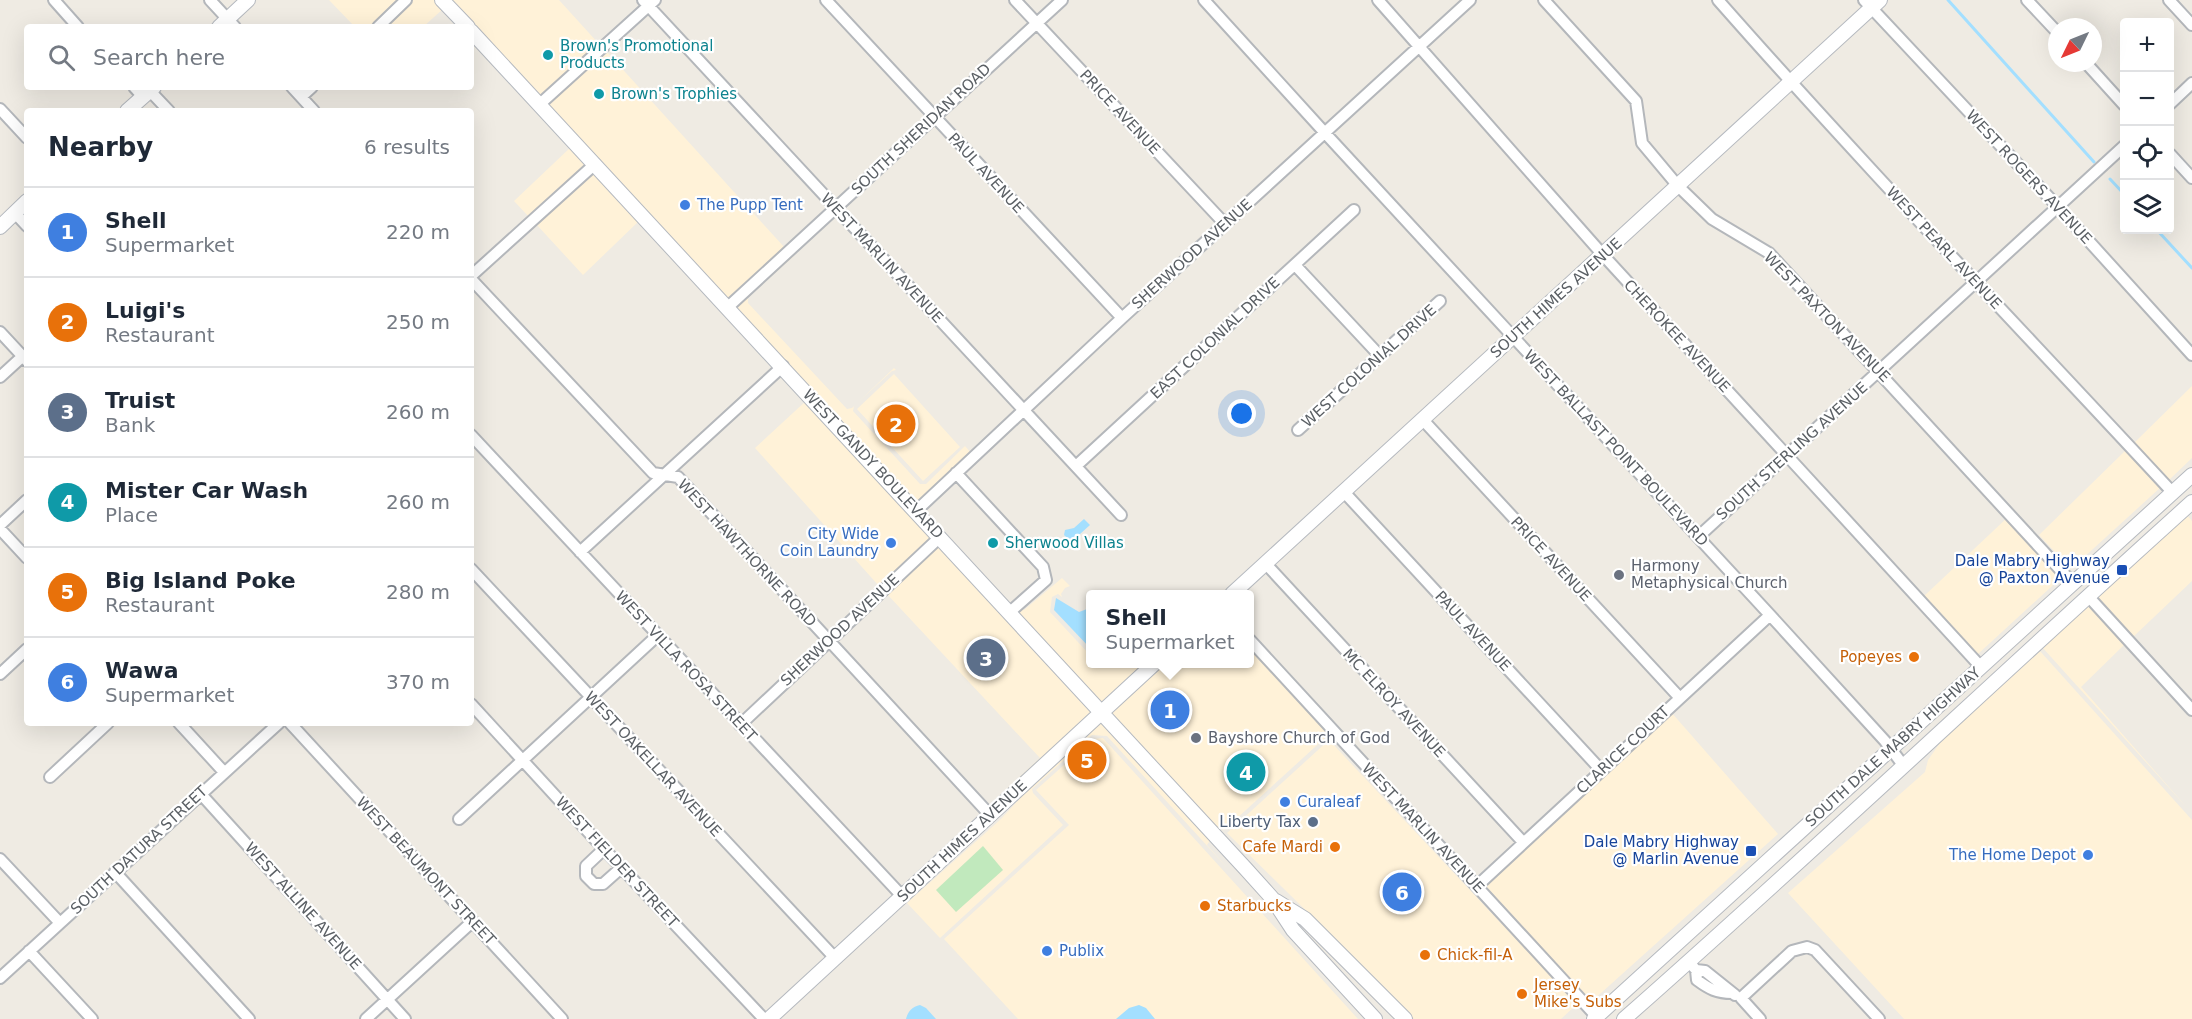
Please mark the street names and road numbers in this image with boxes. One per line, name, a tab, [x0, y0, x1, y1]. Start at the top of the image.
street label: SOUTH SHERIDAN ROAD	[848, 60, 994, 198]
street label: PRICE AVENUE	[1076, 66, 1164, 158]
street label: WEST ROGERS AVENUE	[1962, 106, 2096, 248]
street label: PAUL AVENUE	[944, 129, 1028, 217]
street label: WEST PEARL AVENUE	[1883, 183, 2005, 313]
street label: WEST MARLIN AVENUE	[817, 189, 947, 327]
street label: SHERWOOD AVENUE	[1128, 195, 1256, 313]
street label: SOUTH HIMES AVENUE	[1487, 234, 1625, 362]
street label: WEST PAXTON AVENUE	[1760, 248, 1894, 386]
street label: EAST COLONIAL DRIVE	[1147, 273, 1283, 403]
street label: CHEROKEE AVENUE	[1620, 276, 1734, 396]
street label: WEST COLONIAL DRIVE	[1298, 301, 1440, 431]
street label: WEST BALLAST POINT BOULEVARD	[1520, 346, 1712, 550]
street label: SOUTH STERLING AVENUE	[1713, 378, 1871, 524]
street label: WEST GANDY BOULEVARD	[799, 386, 947, 542]
street label: WEST HAWTHORNE ROAD	[674, 475, 820, 631]
street label: PRICE AVENUE	[1507, 513, 1595, 605]
street label: SHERWOOD AVENUE	[777, 570, 903, 690]
street label: WEST VILLA ROSA STREET	[612, 587, 761, 745]
street label: PAUL AVENUE	[1431, 587, 1515, 675]
street label: MC ELROY AVENUE	[1339, 645, 1449, 761]
street label: SOUTH DALE MABRY HIGHWAY	[1802, 663, 1985, 830]
street label: WEST OAKELLAR AVENUE	[581, 688, 725, 840]
street label: CLARICE COURT	[1573, 702, 1674, 798]
street label: WEST MARLIN AVENUE	[1358, 759, 1488, 897]
street label: SOUTH HIMES AVENUE	[893, 776, 1031, 906]
street label: SOUTH DATURA STREET	[67, 781, 212, 918]
street label: WEST BEAUMONT STREET	[353, 793, 500, 949]
street label: WEST FIELDER STREET	[552, 793, 683, 932]
street label: WEST ALLINE AVENUE	[241, 839, 365, 973]

